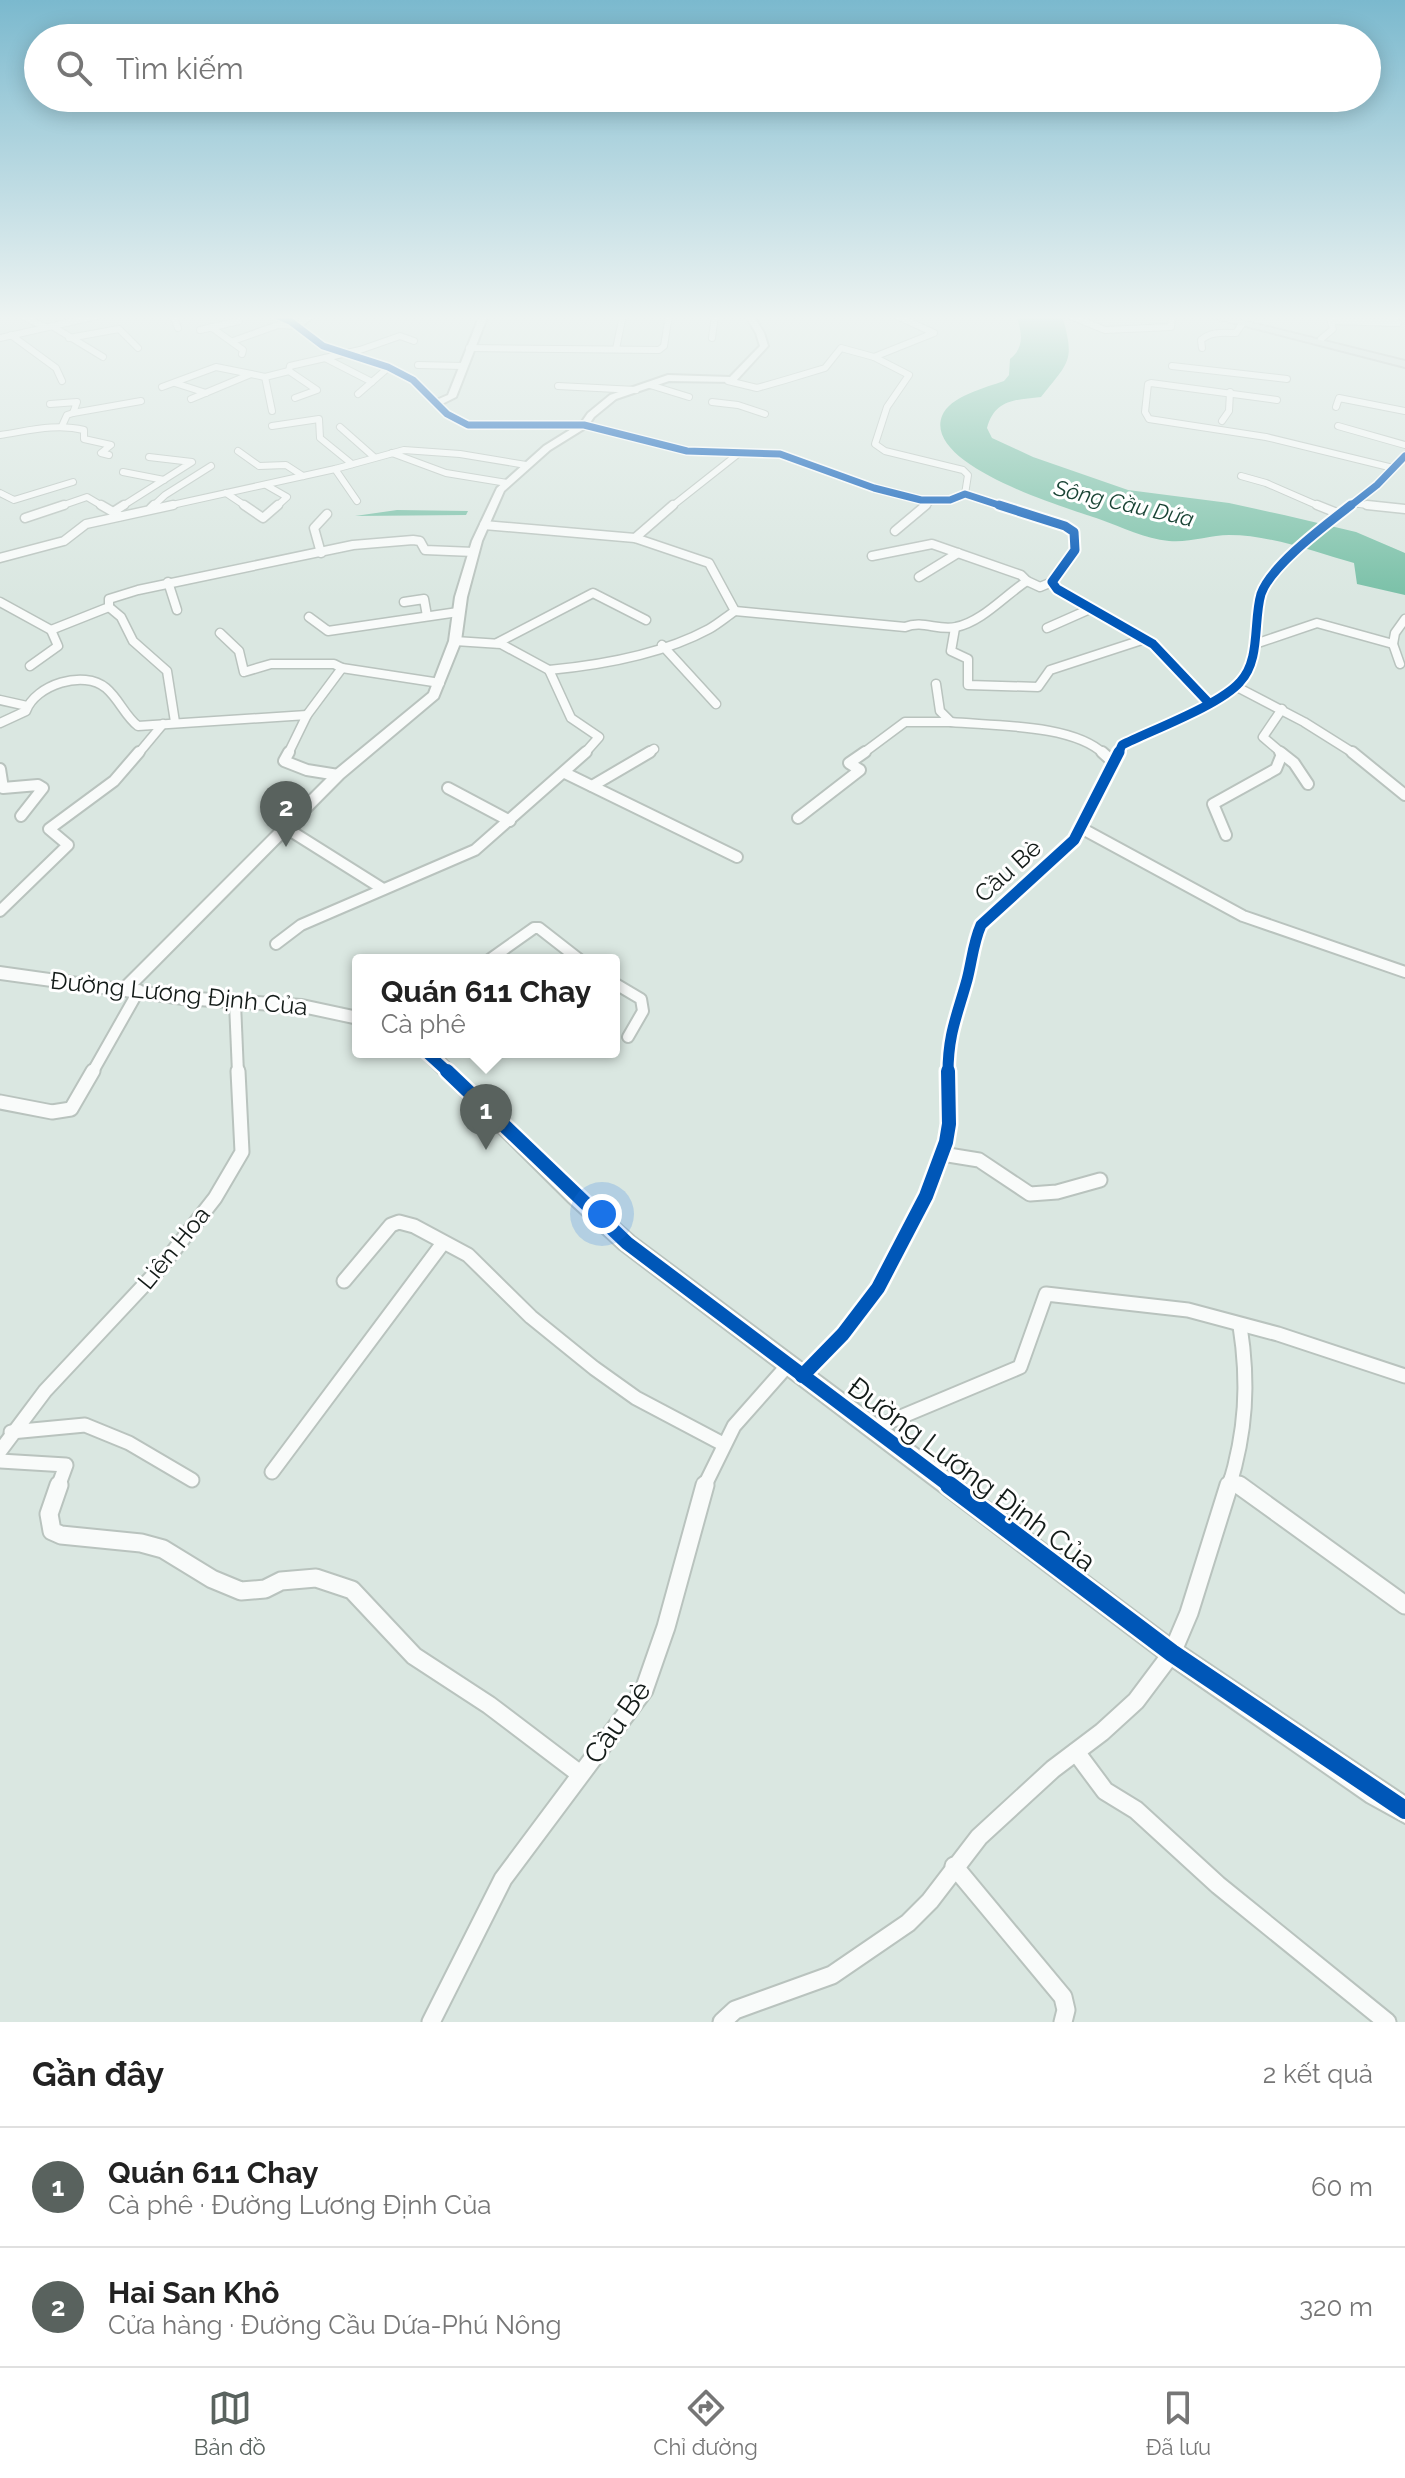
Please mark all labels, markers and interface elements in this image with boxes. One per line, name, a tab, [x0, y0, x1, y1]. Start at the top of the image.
search box	[24, 24, 1381, 112]
icon: search	[52, 46, 96, 90]
text: Tìm kiếm	[116, 51, 244, 86]
water label: Sông Cầu Dứa	[1051, 474, 1196, 532]
pin: 2	[260, 781, 312, 847]
street label: Cầu Bè	[968, 833, 1047, 908]
popup	[352, 954, 620, 1058]
street label: Đường Lương Định Của	[49, 966, 309, 1021]
text: Quán 611 Chay	[381, 974, 591, 1009]
text: Cà phê	[381, 1009, 466, 1039]
pin: 1	[460, 1084, 512, 1150]
your location	[582, 1194, 622, 1234]
street label: Liên Hoa	[131, 1200, 216, 1295]
street label: Đường Lương Định Của	[841, 1370, 1102, 1578]
street label: Cầu Bè	[577, 1675, 658, 1770]
text: Gần đây	[32, 2054, 164, 2094]
text: 2 kết quả	[1263, 2059, 1373, 2089]
text: Quán 611 Chay	[108, 2155, 319, 2190]
text: 1	[52, 2172, 64, 2202]
text: 60 m	[1311, 2172, 1373, 2202]
text: Cà phê · Đường Lương Định Của	[108, 2190, 492, 2220]
text: Hai San Khô	[108, 2275, 279, 2310]
text: 2	[51, 2292, 65, 2322]
text: 320 m	[1299, 2292, 1373, 2322]
text: Cửa hàng · Đường Cầu Dứa-Phú Nông	[108, 2310, 562, 2340]
tab: Bản đồ	[194, 2386, 266, 2460]
tab: Chỉ đường	[653, 2386, 758, 2460]
tab: Đã lưu	[1146, 2386, 1211, 2460]

